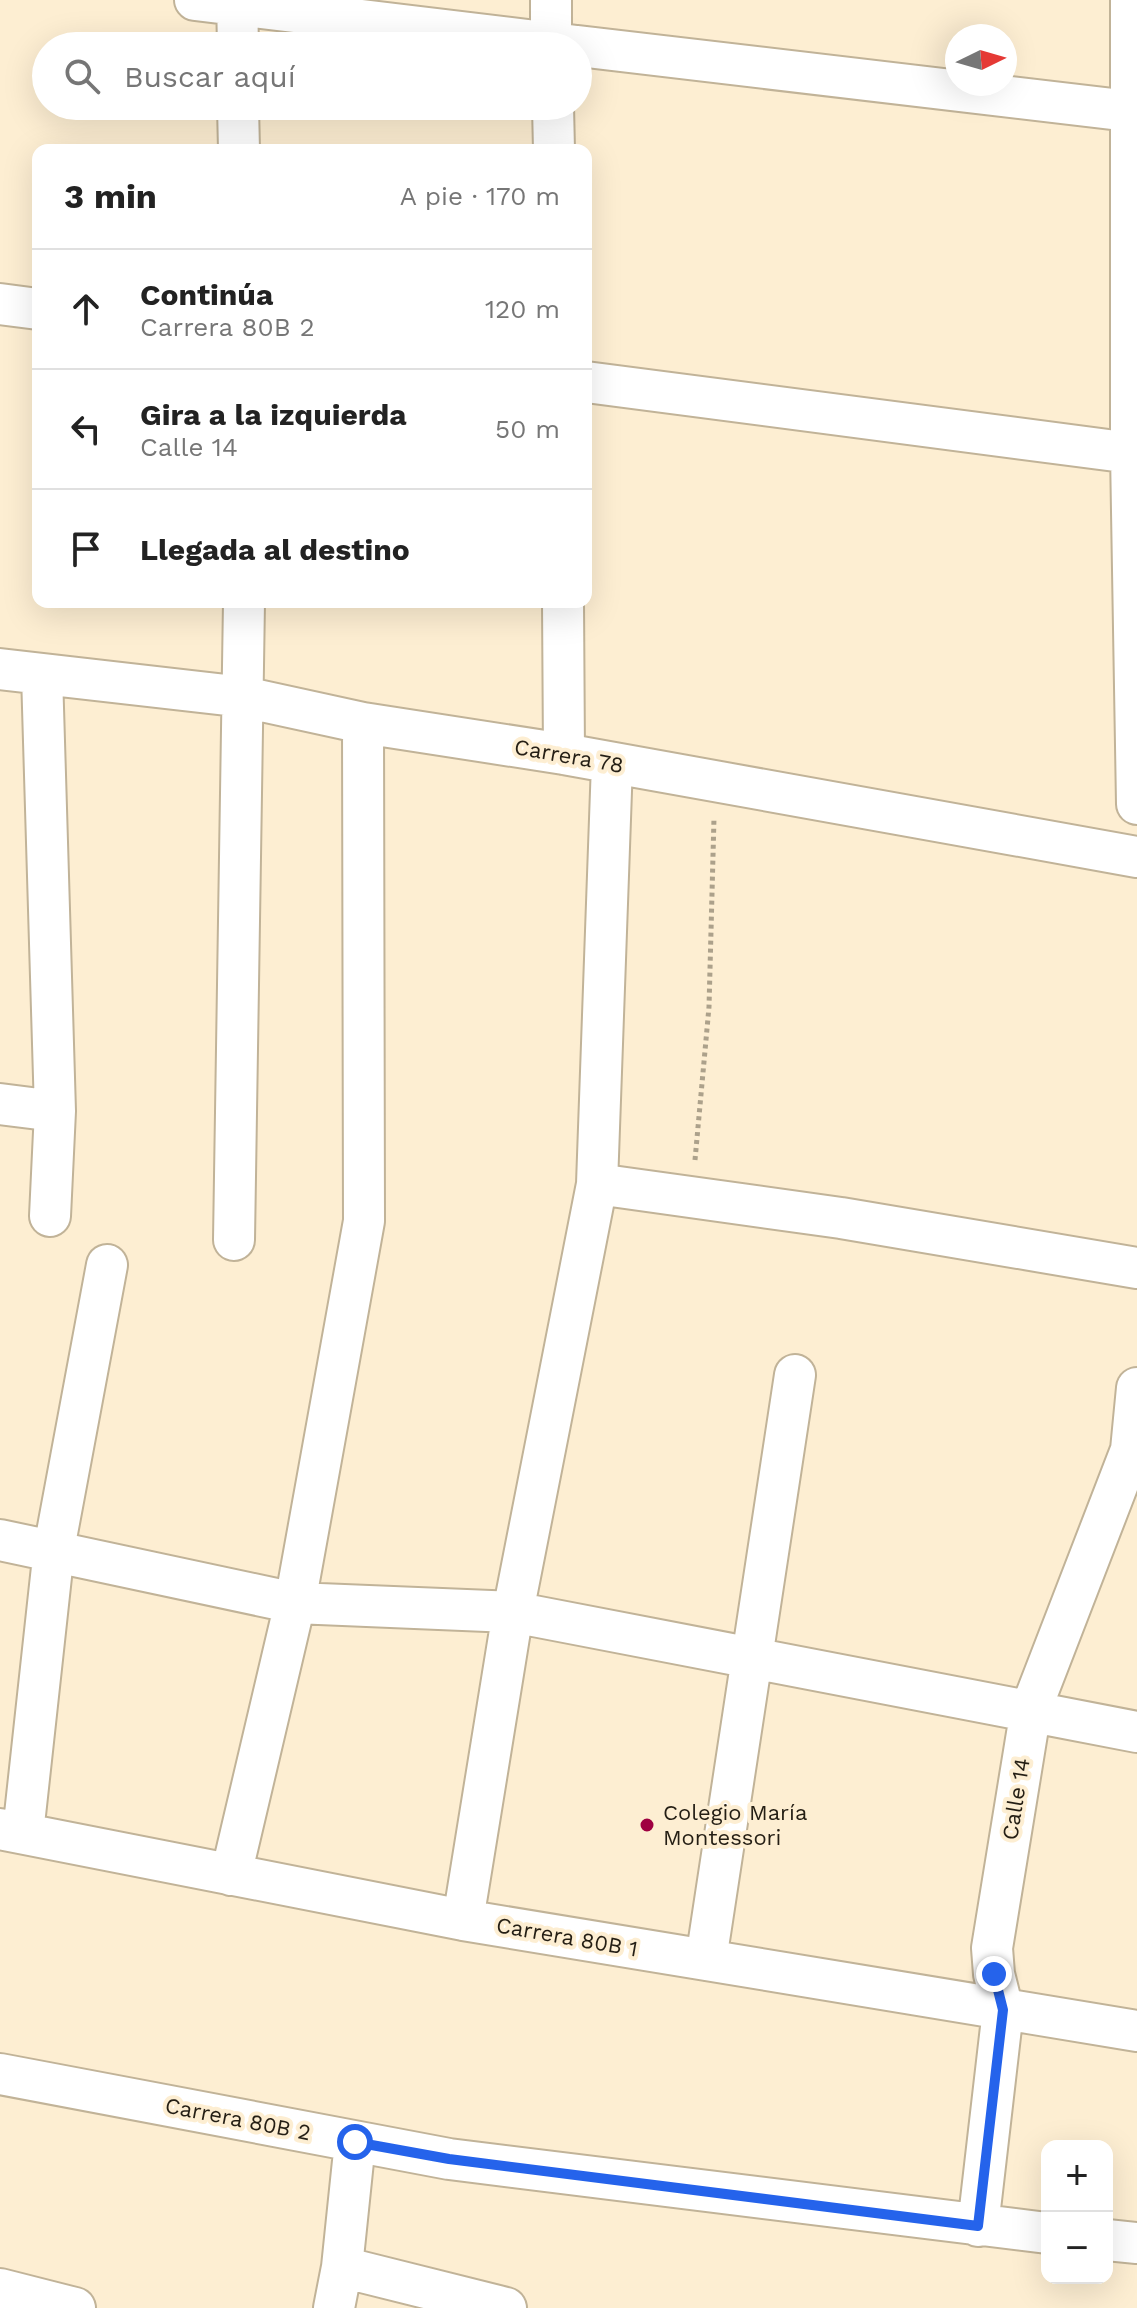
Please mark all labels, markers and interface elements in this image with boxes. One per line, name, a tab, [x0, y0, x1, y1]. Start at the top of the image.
north arrow	[945, 24, 1017, 96]
search box	[32, 32, 592, 120]
icon: search	[60, 54, 104, 98]
text: Buscar aquí	[124, 59, 296, 94]
text: 3 min	[64, 176, 157, 216]
text: A pie · 170 m	[400, 181, 560, 211]
text: Continúa	[140, 277, 273, 312]
icon: ahead	[64, 287, 108, 331]
text: 120 m	[485, 294, 560, 324]
text: Carrera 80B 2	[140, 312, 315, 342]
text: Gira a la izquierda	[140, 397, 407, 432]
icon: left	[64, 407, 108, 451]
text: 50 m	[495, 414, 560, 444]
text: Calle 14	[140, 432, 238, 462]
icon: arrive	[64, 527, 108, 571]
text: Llegada al destino	[140, 532, 410, 567]
street label: Carrera 78	[512, 734, 626, 778]
street label: Calle 14	[997, 1756, 1035, 1842]
place label: Colegio María Montessori	[663, 1800, 807, 1850]
marker: Colegio María Montessori	[638, 1816, 656, 1834]
street label: Carrera 80B 1	[494, 1912, 640, 1962]
route end	[976, 1956, 1012, 1992]
street label: Carrera 80B 2	[163, 2093, 313, 2145]
route start	[337, 2124, 373, 2160]
map controls	[1041, 2140, 1113, 2284]
button: +	[1041, 2140, 1113, 2212]
button: −	[1041, 2212, 1113, 2284]

